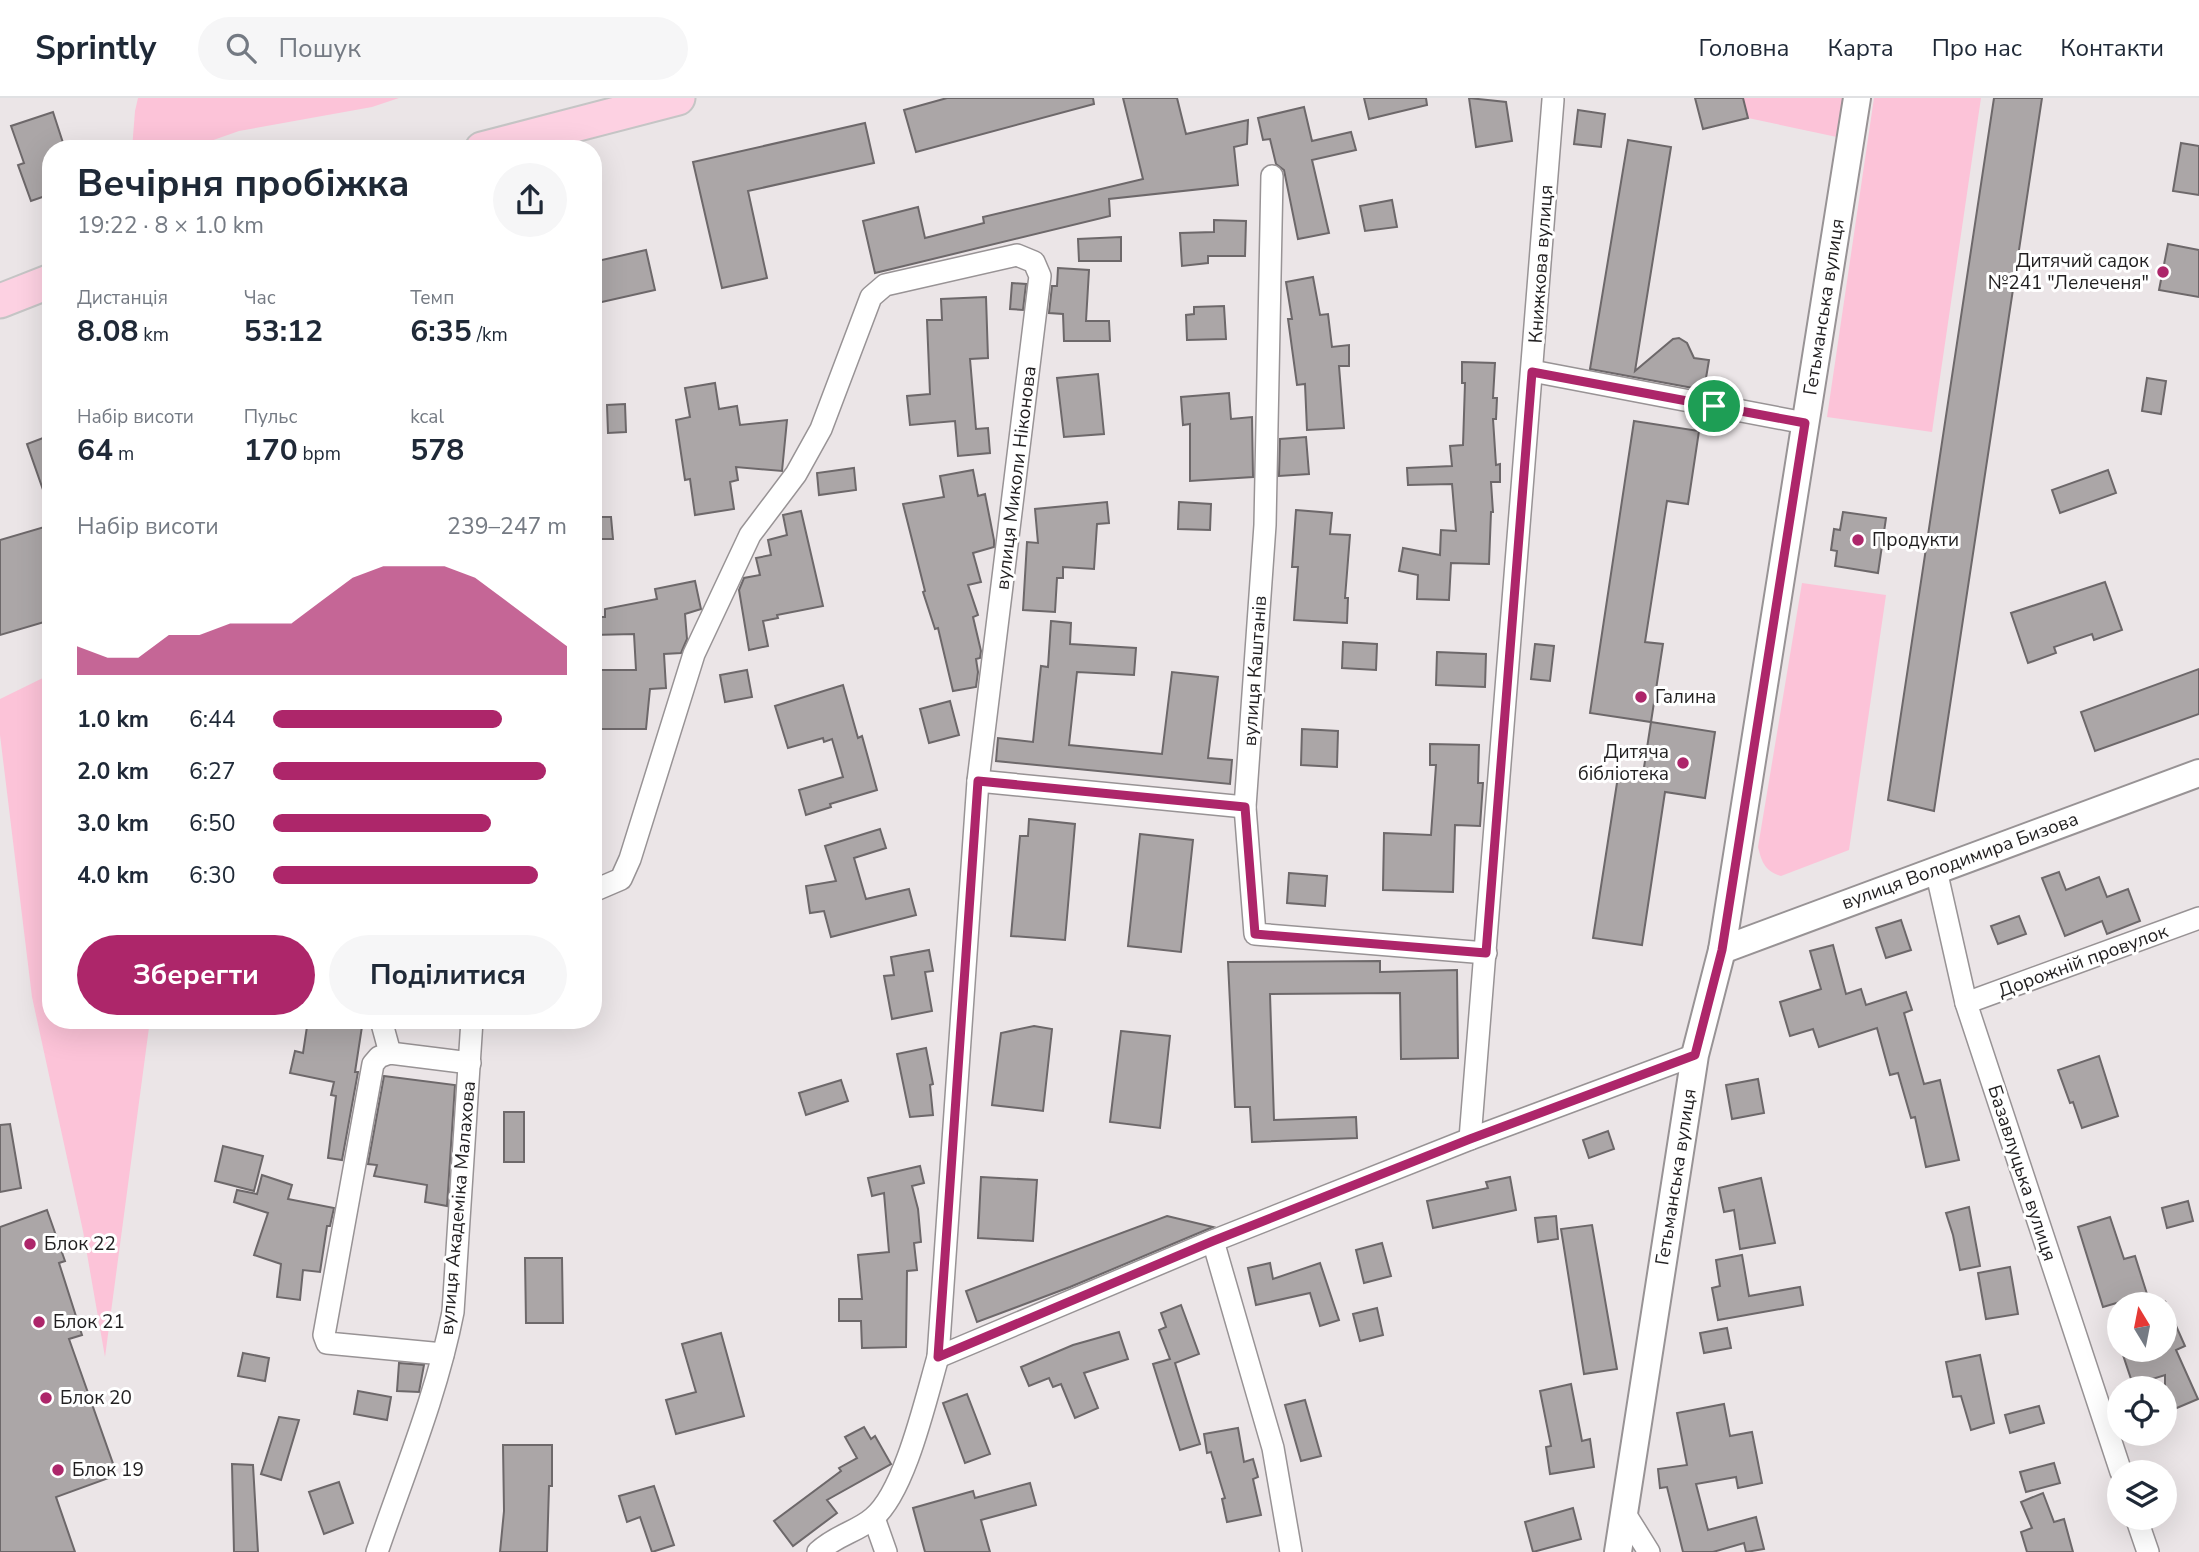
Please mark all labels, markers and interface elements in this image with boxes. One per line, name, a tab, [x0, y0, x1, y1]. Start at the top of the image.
search box	[198, 17, 688, 80]
text: Sprintly	[35, 26, 156, 71]
icon: search	[222, 29, 260, 67]
text: Пошук	[278, 31, 361, 66]
text: Головна	[1699, 32, 1790, 64]
text: Карта	[1828, 32, 1894, 64]
text: Про нас	[1932, 32, 2022, 64]
text: Контакти	[2060, 32, 2164, 64]
text: Вечірня пробіжка	[77, 158, 410, 209]
button: share	[493, 163, 567, 237]
street label: Книжкова вулиця	[1522, 184, 1560, 344]
text: 19:22 · 8 × 1.0 km	[77, 210, 264, 241]
street label: Гетьманська вулиця	[1797, 217, 1851, 397]
place label: Дитячий садок №241 "Лелеченя"	[1988, 248, 2149, 296]
marker: Дитячий садок №241 "Лелеченя"	[2155, 264, 2171, 280]
text: Дистанція	[77, 285, 168, 311]
text: Час	[244, 285, 276, 311]
text: Темп	[410, 285, 454, 311]
text: 8.08	[77, 311, 138, 352]
text: 53:12	[244, 311, 323, 352]
text: 6:35	[410, 311, 472, 352]
text: km	[138, 322, 169, 348]
text: /km	[472, 322, 508, 348]
street label: вулиця Миколи Ніконова	[989, 365, 1043, 591]
pin	[1684, 376, 1744, 436]
icon: arrive	[1695, 387, 1733, 425]
text: Набір висоти	[77, 404, 194, 430]
text: Пульс	[244, 404, 298, 430]
text: kcal	[410, 404, 444, 430]
text: 64	[77, 430, 113, 471]
text: 170	[244, 430, 298, 471]
text: 578	[410, 430, 464, 471]
text: m	[113, 441, 134, 467]
text: bpm	[298, 441, 341, 467]
text: Набір висоти	[77, 511, 219, 542]
text: 239–247 m	[447, 511, 567, 542]
place label: Продукти	[1872, 527, 1959, 553]
marker: Продукти	[1850, 532, 1866, 548]
street label: вулиця Каштанів	[1237, 595, 1273, 747]
place label: Галина	[1655, 684, 1716, 710]
marker: Галина	[1633, 689, 1649, 705]
text: 1.0 km	[77, 704, 149, 735]
text: 6:44	[189, 704, 236, 735]
place label: Дитяча бібліотека	[1578, 739, 1669, 787]
marker: Дитяча бібліотека	[1675, 755, 1691, 771]
text: 2.0 km	[77, 756, 149, 787]
text: 6:27	[189, 756, 236, 787]
street label: вулиця Володимира Бизова	[1838, 806, 2082, 916]
text: 3.0 km	[77, 808, 149, 839]
text: 6:50	[189, 808, 236, 839]
text: 4.0 km	[77, 860, 149, 891]
text: 6:30	[189, 860, 236, 891]
street label: Дорожній провулок	[1995, 918, 2171, 1004]
button: Зберегти	[77, 935, 315, 1015]
button: Поділитися	[329, 935, 567, 1015]
street label: вулиця Академіка Малахова	[434, 1080, 482, 1336]
street label: Базавлуцька вулиця	[1981, 1082, 2063, 1264]
street label: Гетьманська вулиця	[1649, 1087, 1703, 1267]
place label: Блок 22	[44, 1231, 116, 1257]
marker: Блок 22	[22, 1236, 38, 1252]
north arrow	[2107, 1292, 2177, 1362]
map controls	[2107, 1292, 2177, 1530]
place label: Блок 21	[53, 1309, 125, 1335]
marker: Блок 21	[31, 1314, 47, 1330]
button: locate	[2107, 1376, 2177, 1446]
place label: Блок 20	[60, 1385, 132, 1411]
marker: Блок 20	[38, 1390, 54, 1406]
place label: Блок 19	[72, 1457, 144, 1483]
button: layers	[2107, 1460, 2177, 1530]
marker: Блок 19	[50, 1462, 66, 1478]

